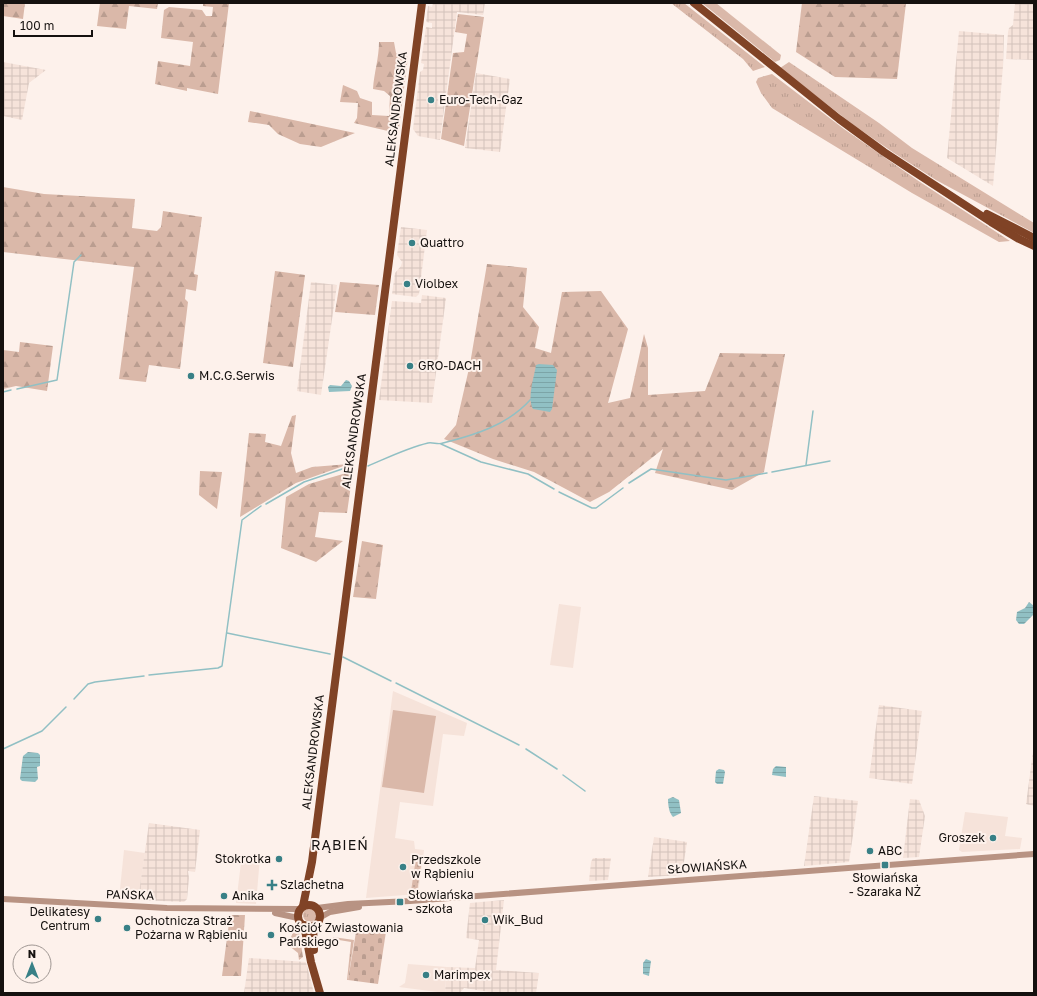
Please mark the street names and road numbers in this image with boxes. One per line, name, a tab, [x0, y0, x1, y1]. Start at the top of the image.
street label: ALEKSANDROWSKA	[381, 50, 410, 167]
street label: ALEKSANDROWSKA	[338, 372, 369, 489]
street label: ALEKSANDROWSKA	[298, 693, 327, 810]
street label: SŁOWIAŃSKA	[667, 856, 747, 877]
street label: PAŃSKA	[106, 886, 154, 903]

